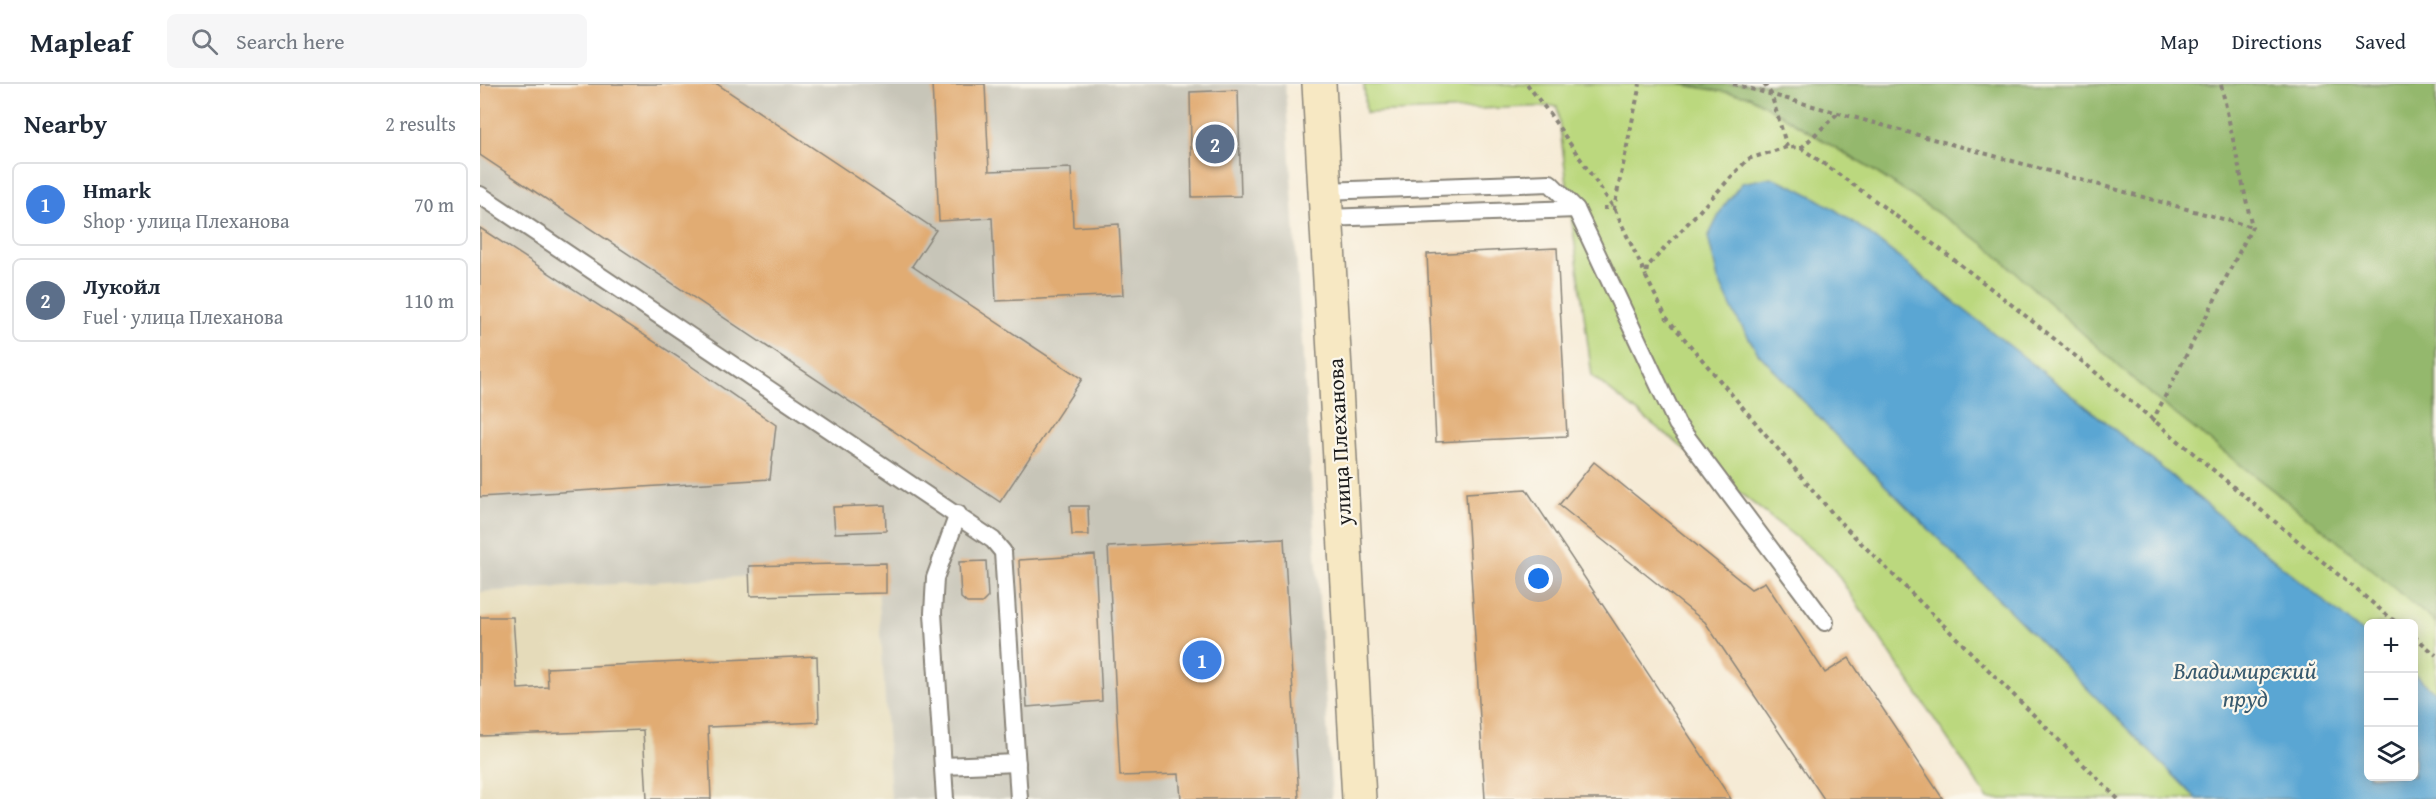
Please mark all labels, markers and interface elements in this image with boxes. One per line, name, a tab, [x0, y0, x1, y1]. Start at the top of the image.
search box	[167, 14, 587, 68]
text: Mapleaf	[30, 21, 131, 62]
icon: search	[188, 25, 221, 58]
text: Search here	[236, 25, 345, 57]
text: Map	[2160, 26, 2199, 57]
text: Directions	[2232, 26, 2322, 57]
text: Saved	[2355, 26, 2406, 57]
text: Nearby	[24, 104, 107, 143]
text: 2 results	[385, 109, 456, 138]
pin: 2	[1196, 122, 1234, 166]
text: Hmark	[83, 174, 151, 206]
text: 1	[40, 190, 51, 219]
text: 70 m	[414, 190, 454, 219]
text: Shop · улица Плеханова	[83, 206, 290, 235]
text: Лукойл	[83, 270, 160, 302]
text: 2	[40, 286, 51, 315]
text: 110 m	[404, 286, 454, 315]
text: Fuel · улица Плеханова	[83, 302, 283, 331]
street label: улица Плеханова	[1319, 357, 1359, 528]
your location	[1524, 564, 1553, 593]
map controls	[2364, 619, 2418, 781]
button: +	[2364, 619, 2418, 673]
pin: 1	[1182, 638, 1222, 682]
water label: Владимирский пруд	[2172, 653, 2317, 716]
button: −	[2364, 673, 2418, 727]
button: layers	[2364, 727, 2418, 781]

